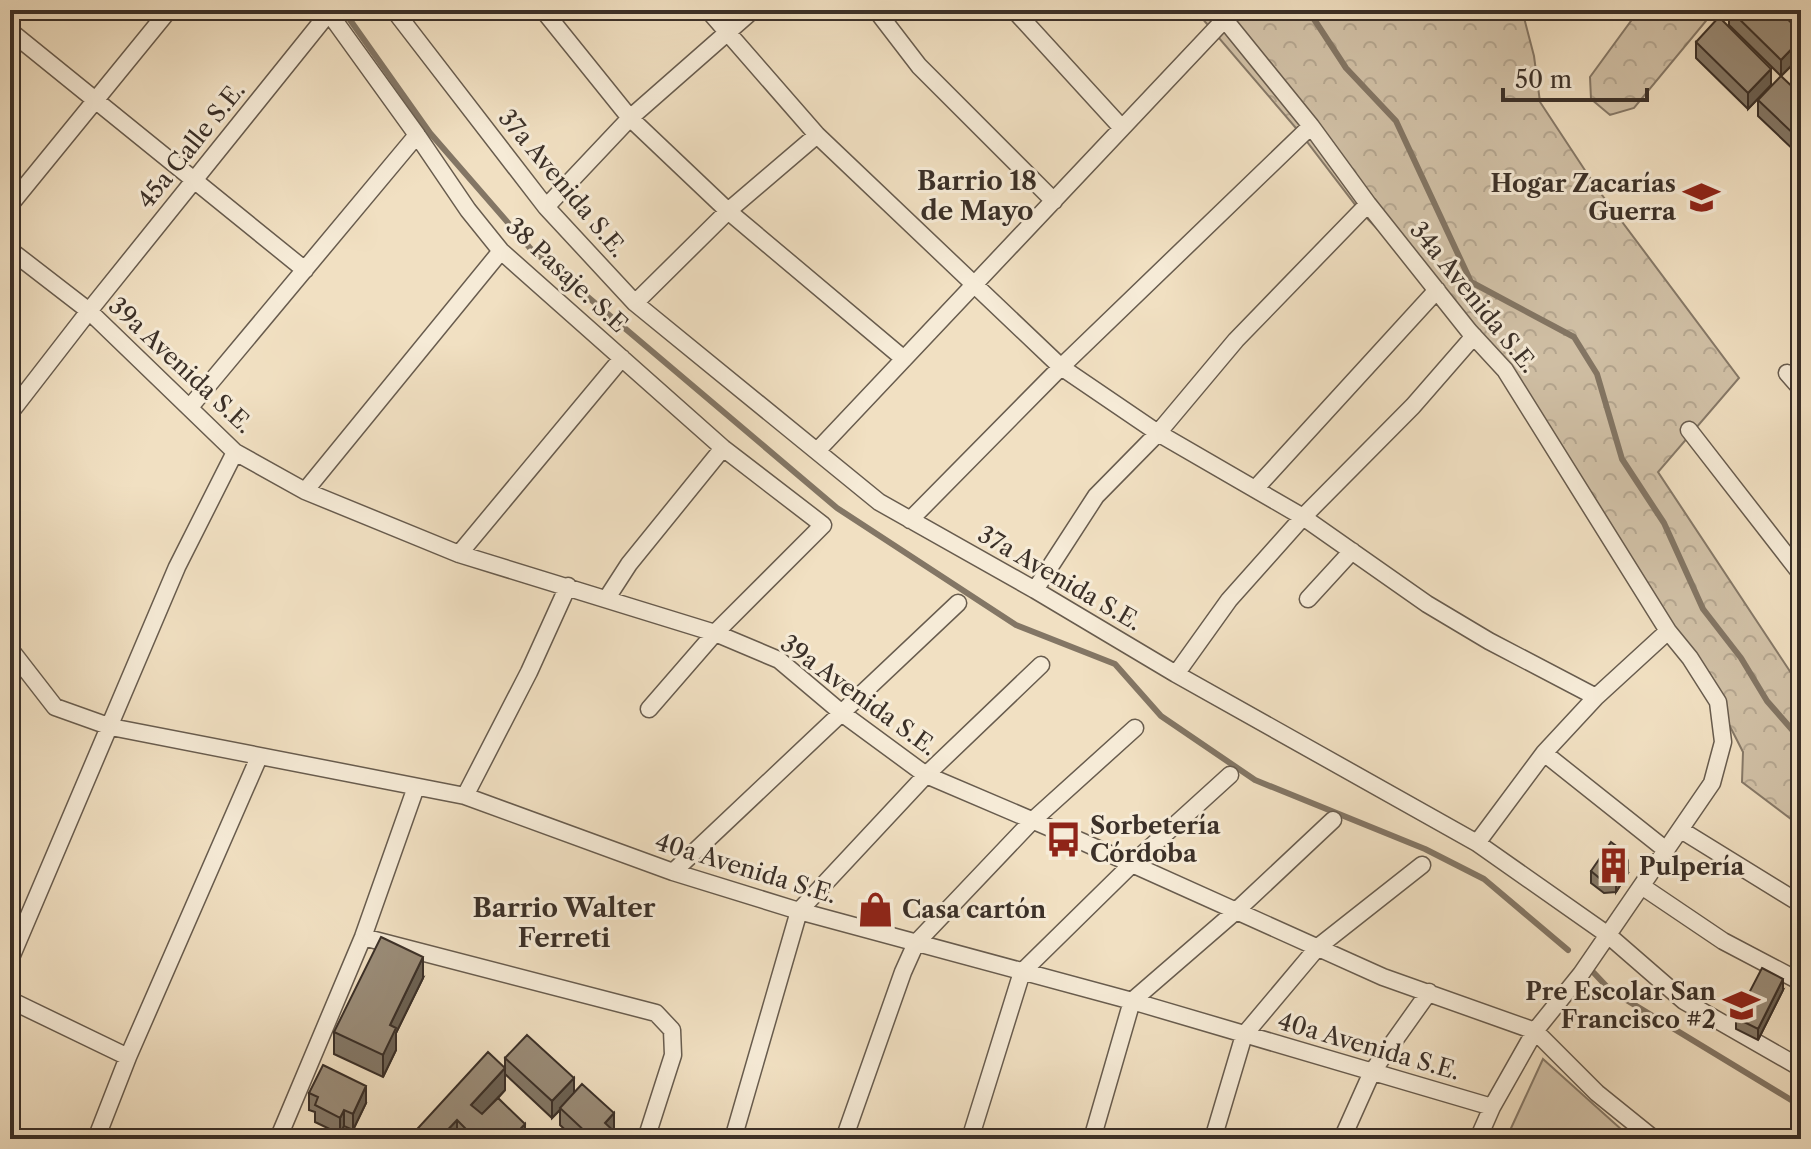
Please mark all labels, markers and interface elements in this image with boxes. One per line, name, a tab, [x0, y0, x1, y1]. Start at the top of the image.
scale bar	[1503, 52, 1647, 102]
text: 50 m	[1515, 65, 1572, 94]
street label: 45a Calle S.E.	[131, 76, 251, 214]
street label: 37a Avenida S.E.	[493, 103, 633, 263]
district label: Barrio 18 de Mayo	[917, 165, 1037, 227]
place label: Hogar Zacarías Guerra	[1491, 169, 1677, 226]
school or university icon: Hogar Zacarías Guerra	[1683, 178, 1721, 216]
street label: 38 Pasaje. S.E	[500, 211, 634, 339]
street label: 34a Avenida S.E.	[1404, 216, 1544, 378]
street label: 39a Avenida S.E.	[103, 291, 259, 439]
street label: 37a Avenida S.E.	[973, 519, 1147, 637]
street label: 39a Avenida S.E.	[775, 629, 943, 761]
place label: Sorbetería Córdoba	[1090, 811, 1222, 868]
bus stop icon: Sorbetería Córdoba	[1045, 820, 1083, 858]
street label: 40a Avenida S.E.	[652, 827, 840, 909]
building icon: Pulpería	[1594, 847, 1632, 885]
place label: Pulpería	[1639, 852, 1746, 881]
shop icon: Casa cartón	[857, 890, 895, 928]
district label: Barrio Walter Ferreti	[473, 892, 656, 954]
place label: Casa cartón	[902, 895, 1047, 924]
place label: Pre Escolar San Francisco #2	[1525, 977, 1717, 1034]
school or university icon: Pre Escolar San Francisco #2	[1723, 986, 1761, 1024]
street label: 40a Avenida S.E.	[1275, 1006, 1463, 1086]

